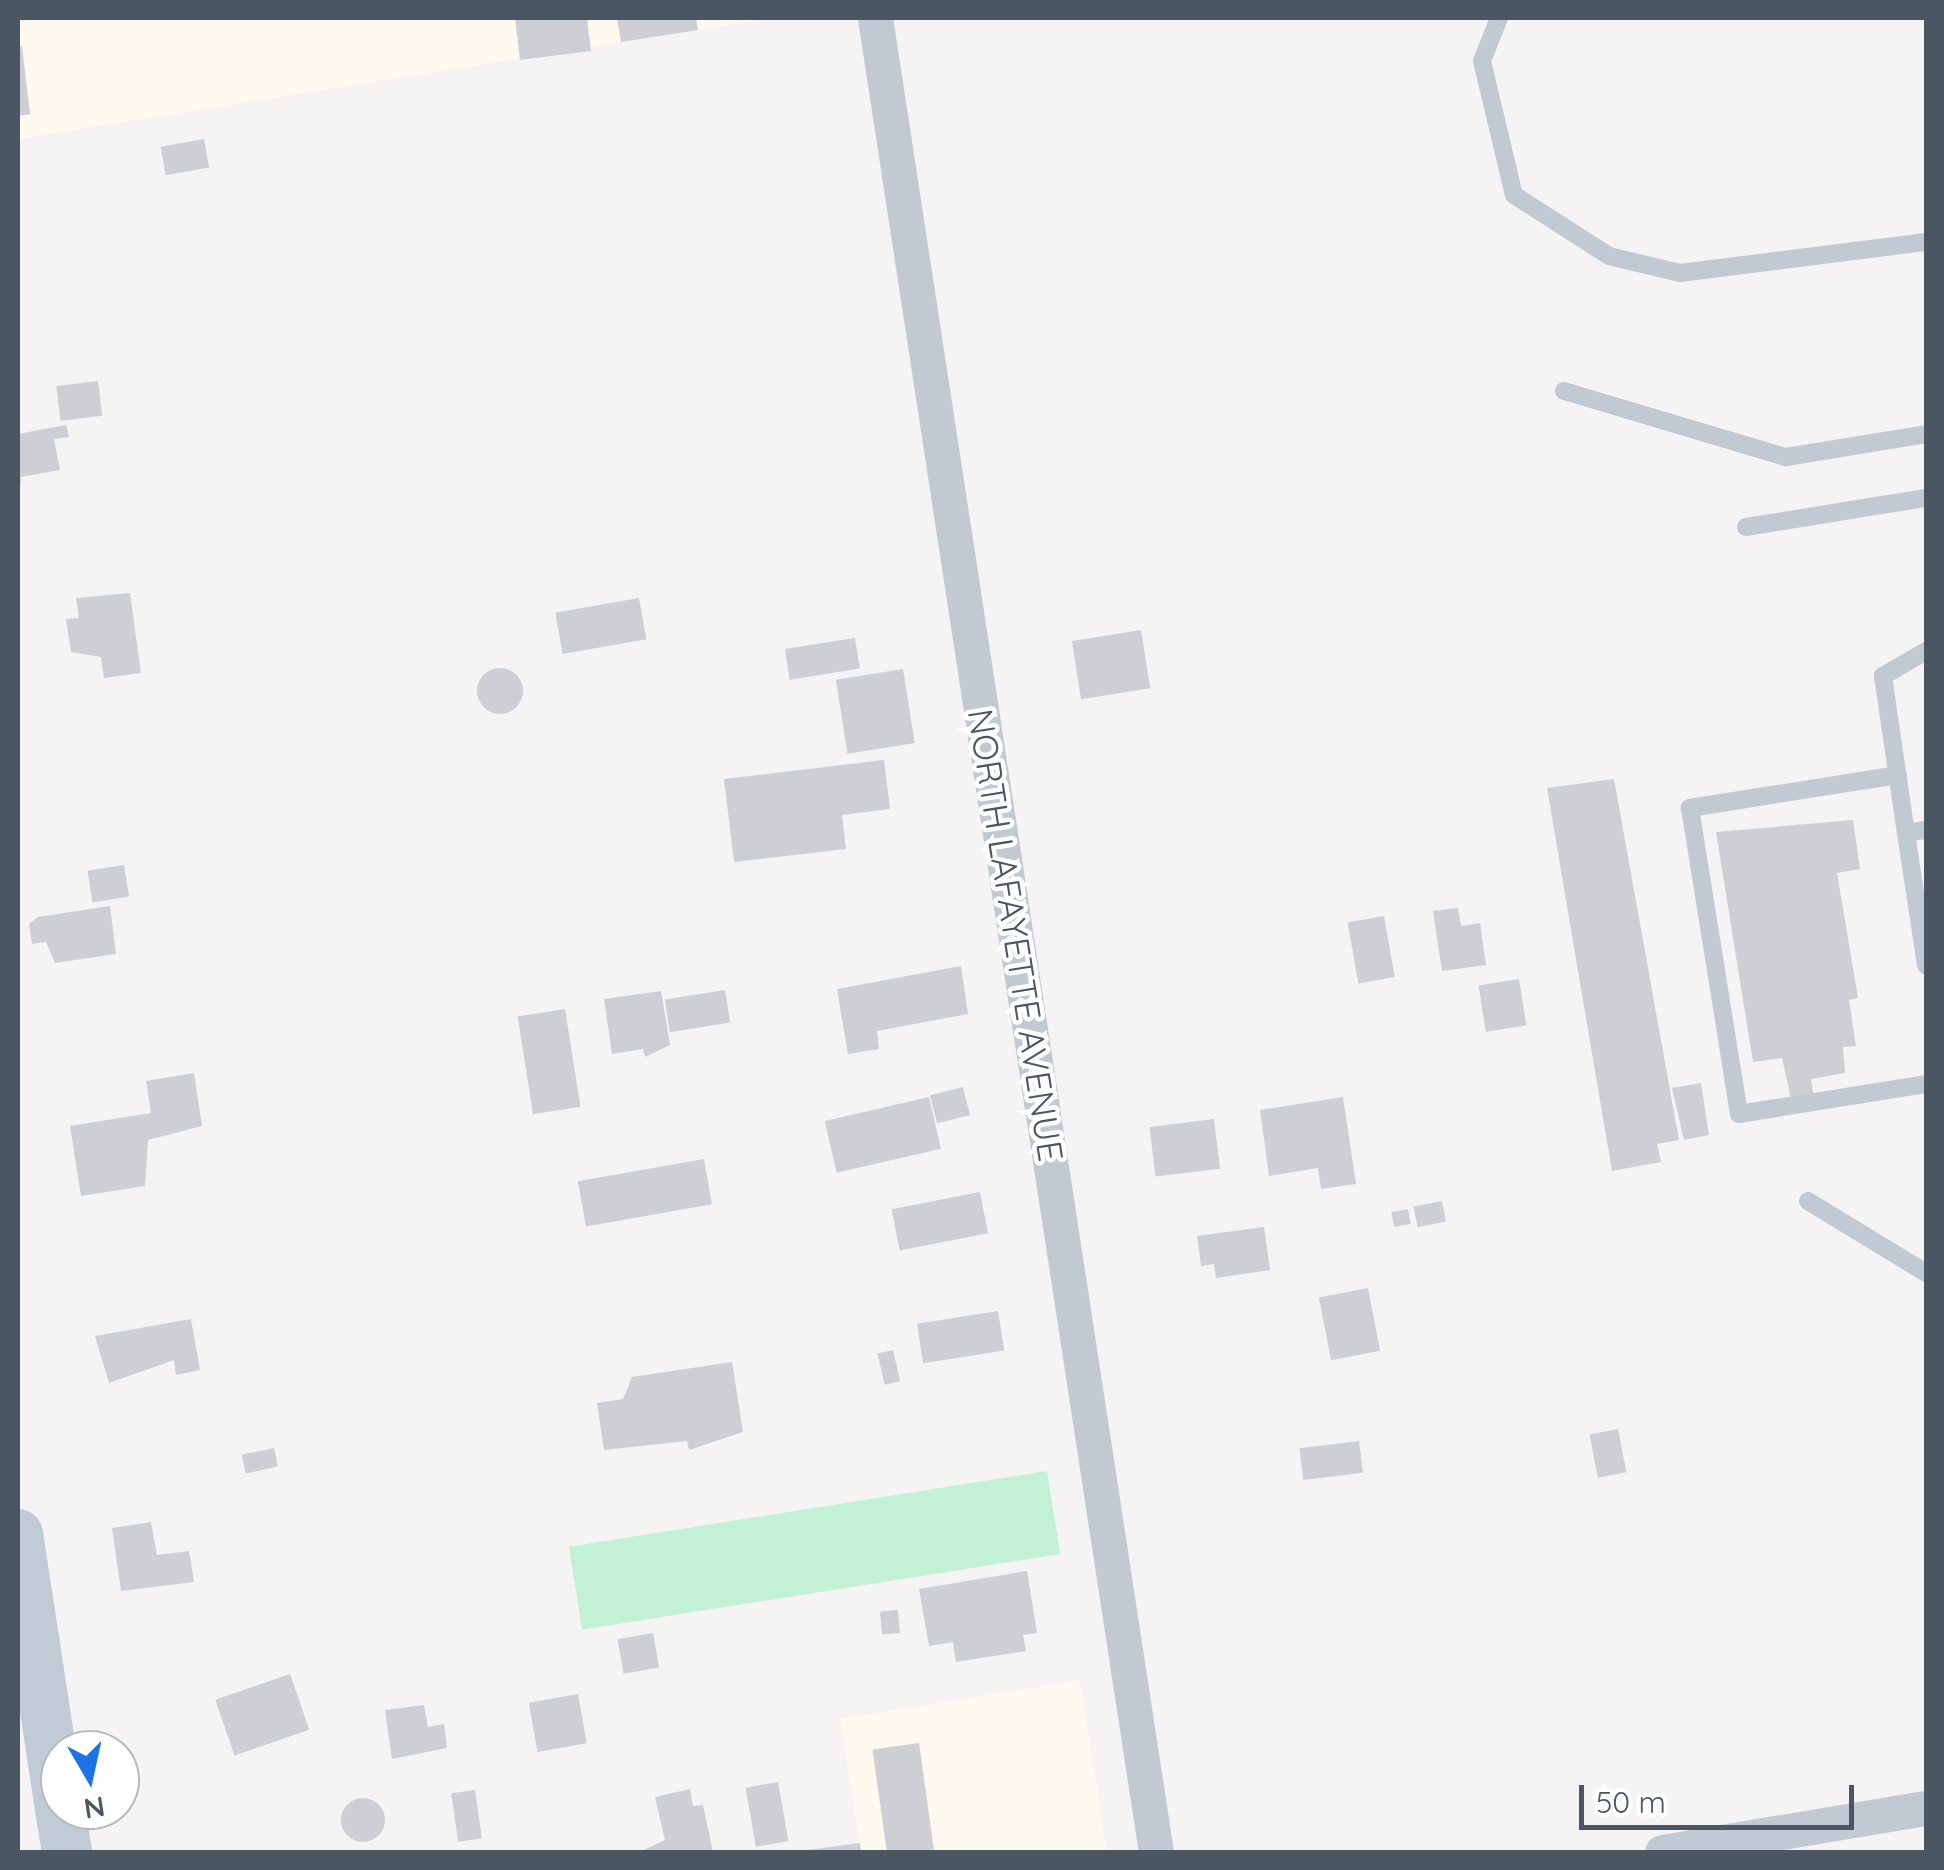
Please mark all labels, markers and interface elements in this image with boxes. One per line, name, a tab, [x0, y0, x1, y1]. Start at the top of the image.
street label: NORTH LAFAYETTE AVENUE	[959, 706, 1073, 1164]
north arrow	[40, 1730, 140, 1830]
scale bar	[1584, 1765, 1859, 1827]
text: 50 m	[1596, 1783, 1666, 1821]
text: N	[82, 1789, 107, 1827]

